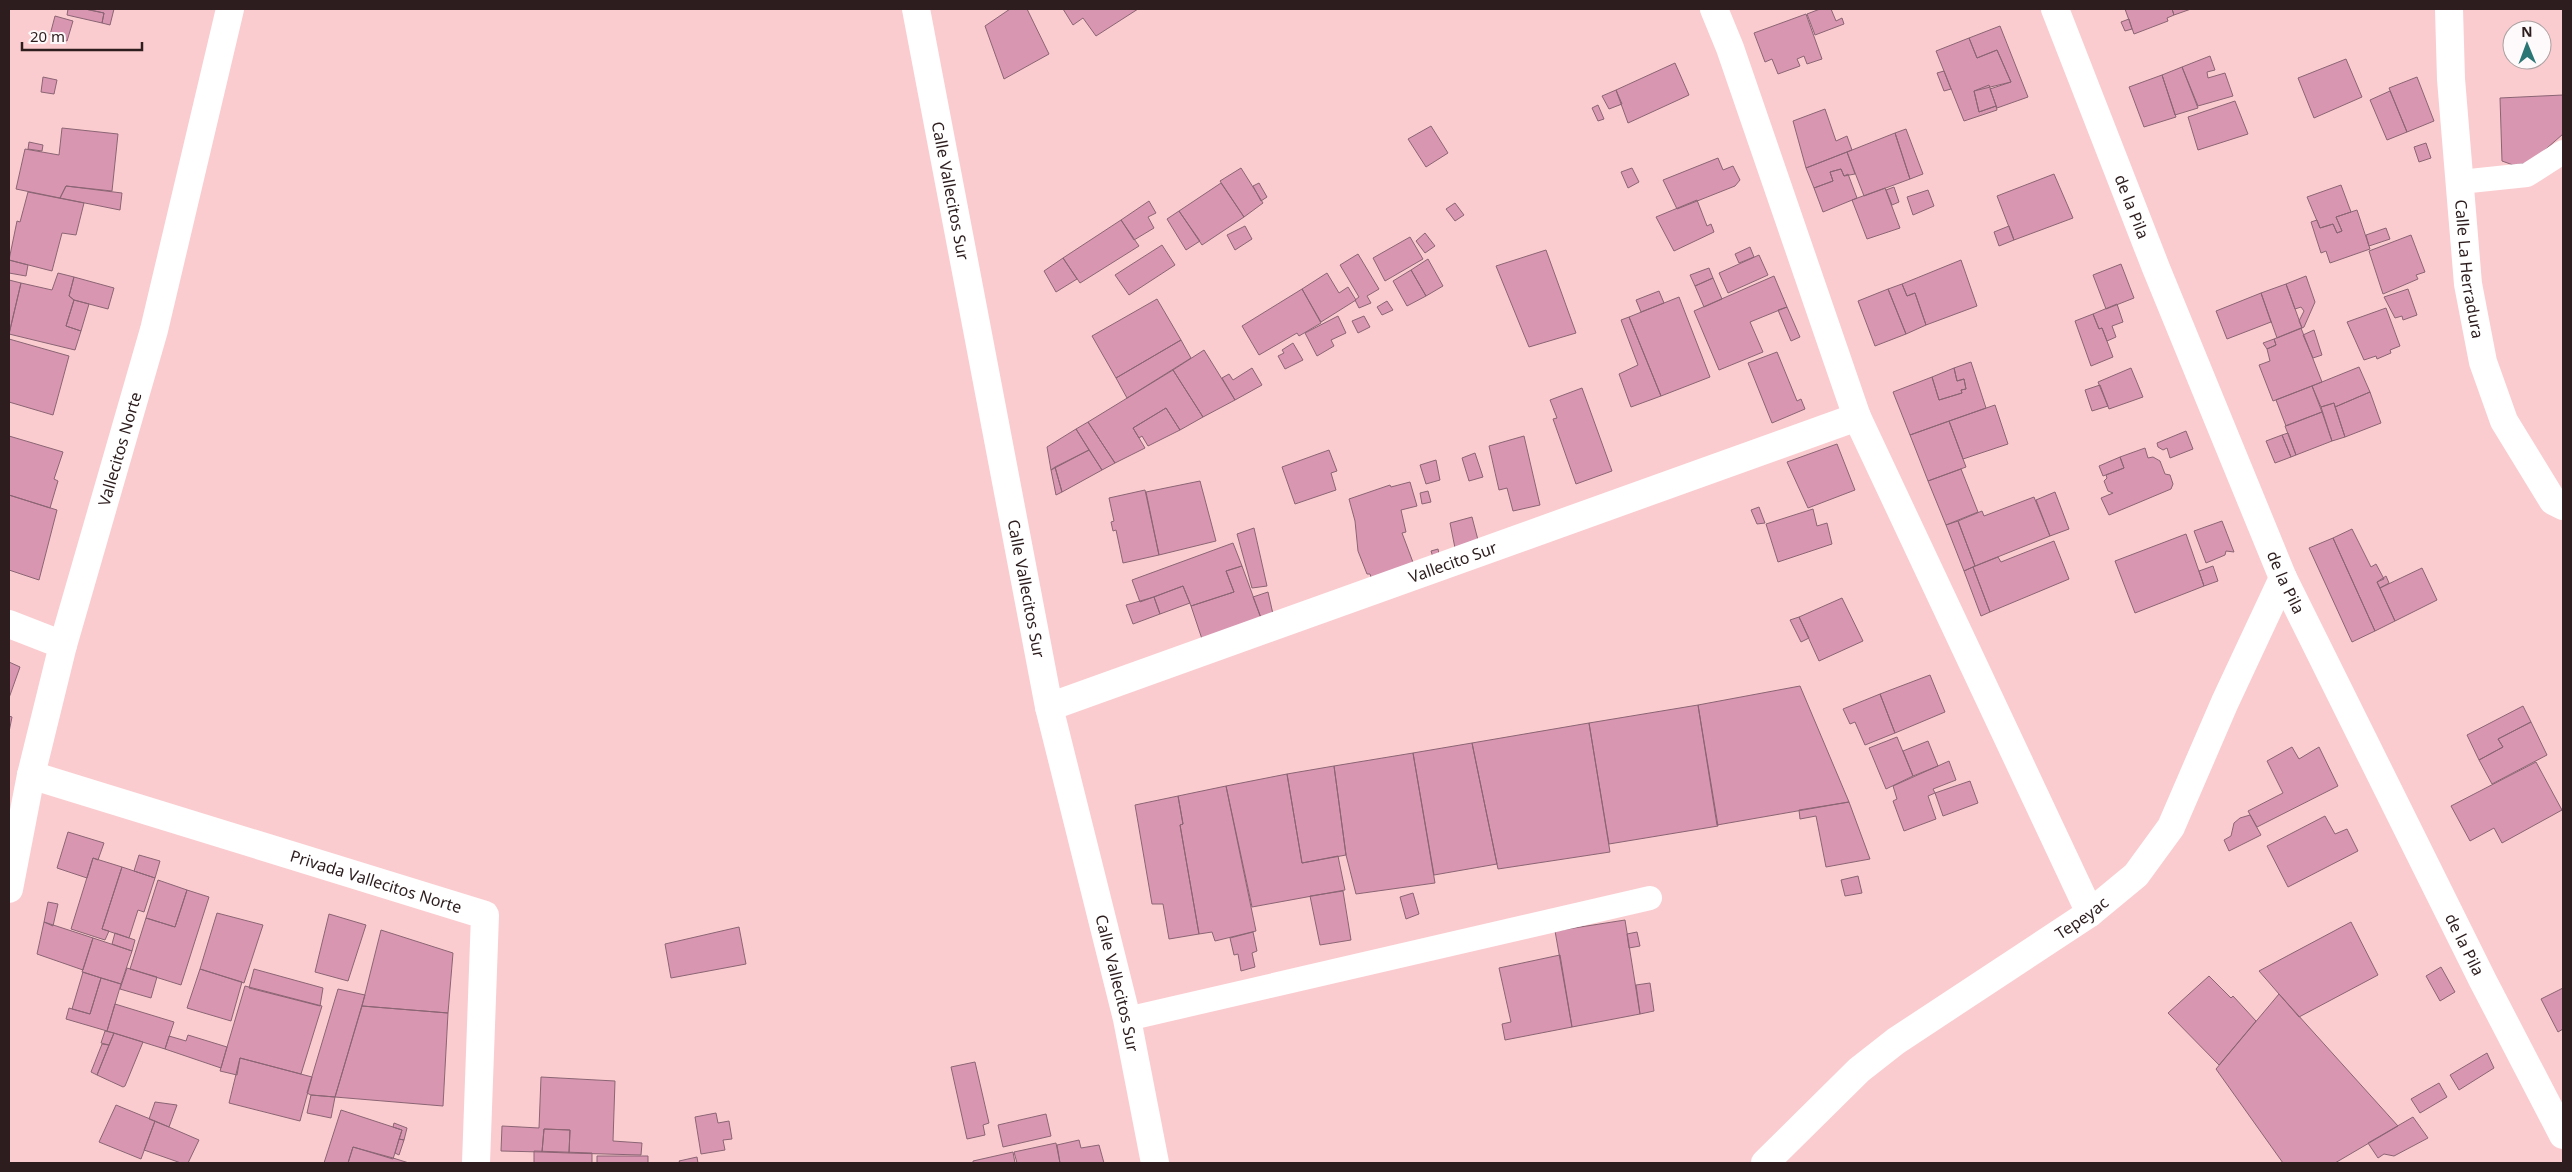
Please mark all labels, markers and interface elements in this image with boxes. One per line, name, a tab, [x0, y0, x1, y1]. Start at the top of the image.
scale bar	[22, 20, 142, 52]
north arrow	[2502, 20, 2552, 70]
text: N	[2521, 22, 2533, 41]
text: 20 m	[30, 26, 65, 46]
street label: Calle Vallecitos Sur	[927, 120, 975, 262]
street label: de la Pila	[2110, 171, 2154, 242]
street label: Calle La Herradura	[2450, 199, 2489, 340]
street label: Vallecitos Norte	[93, 389, 147, 509]
street label: Calle Vallecitos Sur	[1002, 517, 1050, 660]
street label: Vallecito Sur	[1406, 536, 1500, 588]
street label: de la Pila	[2262, 547, 2310, 618]
street label: Privada Vallecitos Norte	[287, 845, 465, 918]
street label: Tepeyac	[2051, 891, 2113, 944]
street label: de la Pila	[2440, 909, 2490, 979]
street label: Calle Vallecitos Sur	[1090, 912, 1144, 1054]

